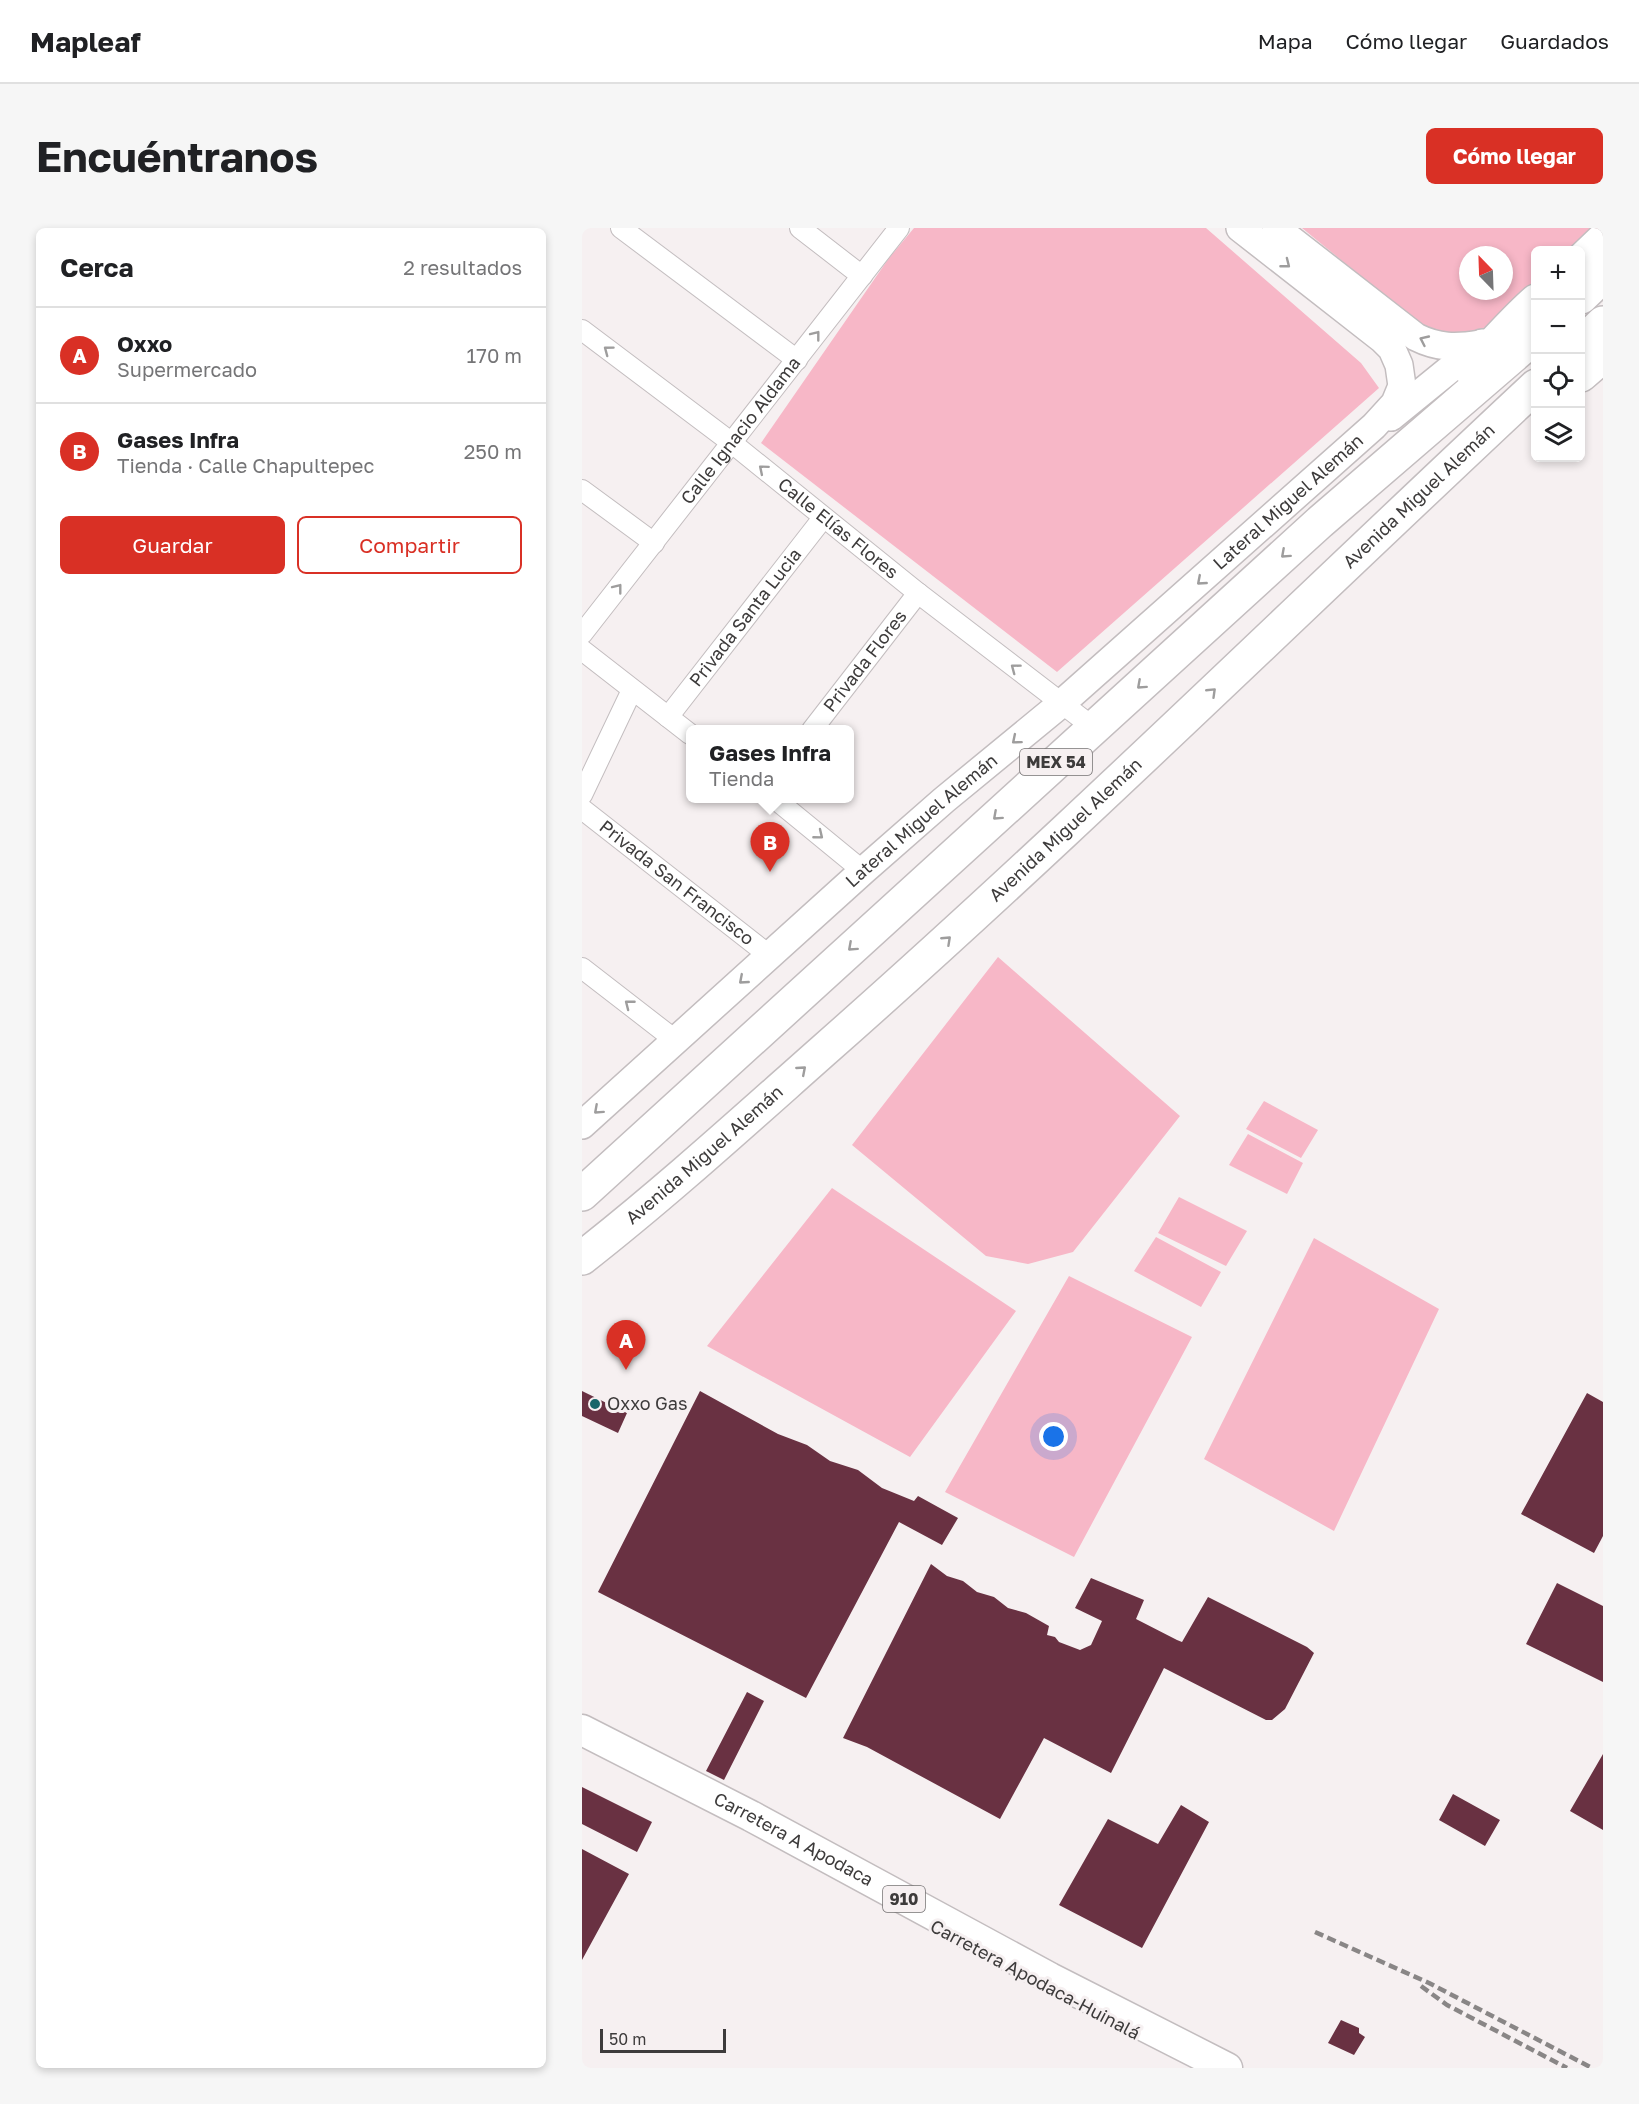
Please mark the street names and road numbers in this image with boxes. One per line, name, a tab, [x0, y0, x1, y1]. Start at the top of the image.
street label: Calle Ignacio Aldama	[676, 352, 804, 508]
street label: Avenida Miguel Alemán	[1338, 419, 1499, 572]
street label: Lateral Miguel Alemán	[1208, 429, 1367, 574]
street label: Calle Elías Flores	[774, 473, 903, 583]
street label: Privada Santa Lucia	[684, 543, 805, 690]
street label: Privada Flores	[818, 605, 911, 716]
street label: Lateral Miguel Alemán	[841, 749, 1001, 891]
road number: MEX 54	[1020, 749, 1092, 775]
street label: Avenida Miguel Alemán	[984, 753, 1146, 906]
street label: Privada San Francisco	[596, 815, 759, 949]
street label: Avenida Miguel Alemán	[621, 1080, 787, 1228]
street label: Carretera A Apodaca	[710, 1787, 877, 1890]
road number: 910	[883, 1886, 925, 1912]
street label: Carretera Apodaca-Huinalá	[927, 1914, 1144, 2044]

